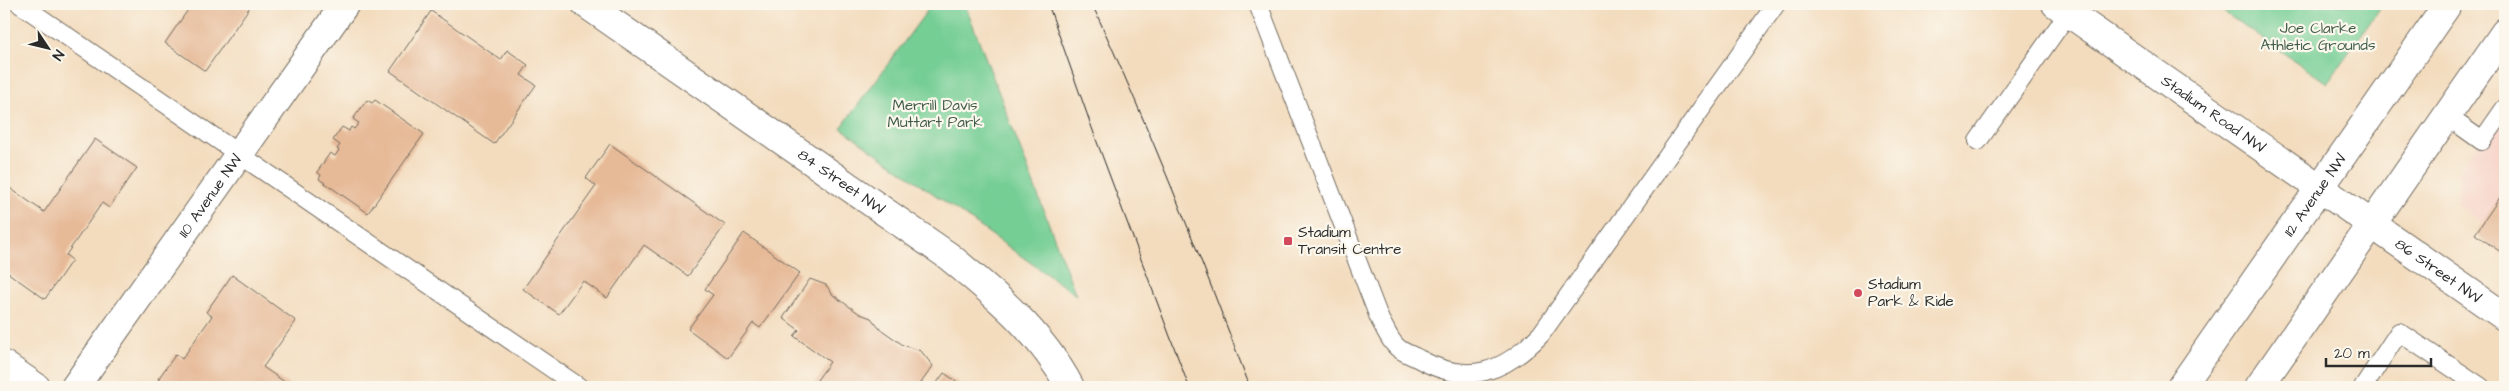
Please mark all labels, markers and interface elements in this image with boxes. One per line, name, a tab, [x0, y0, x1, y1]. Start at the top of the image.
park label: Joe Clarke Athletic Grounds	[2261, 18, 2376, 56]
north arrow	[22, 22, 72, 72]
text: N	[47, 46, 69, 64]
street label: Stadium Road NW	[2157, 71, 2270, 158]
park label: Merrill Davis Muttart Park	[888, 95, 982, 133]
street label: 84 Street NW	[793, 144, 889, 220]
street label: 110 Avenue NW	[174, 150, 247, 242]
street label: 112 Avenue NW	[2279, 150, 2352, 241]
place label: Stadium Transit Centre	[1298, 222, 1401, 260]
street label: 86 Street NW	[2391, 233, 2485, 308]
marker: Stadium Transit Centre	[1282, 235, 1294, 247]
place label: Stadium Park & Ride	[1868, 274, 1954, 312]
marker: Stadium Park & Ride	[1852, 287, 1864, 299]
scale bar	[2326, 336, 2432, 368]
text: 20 m	[2334, 343, 2370, 364]

